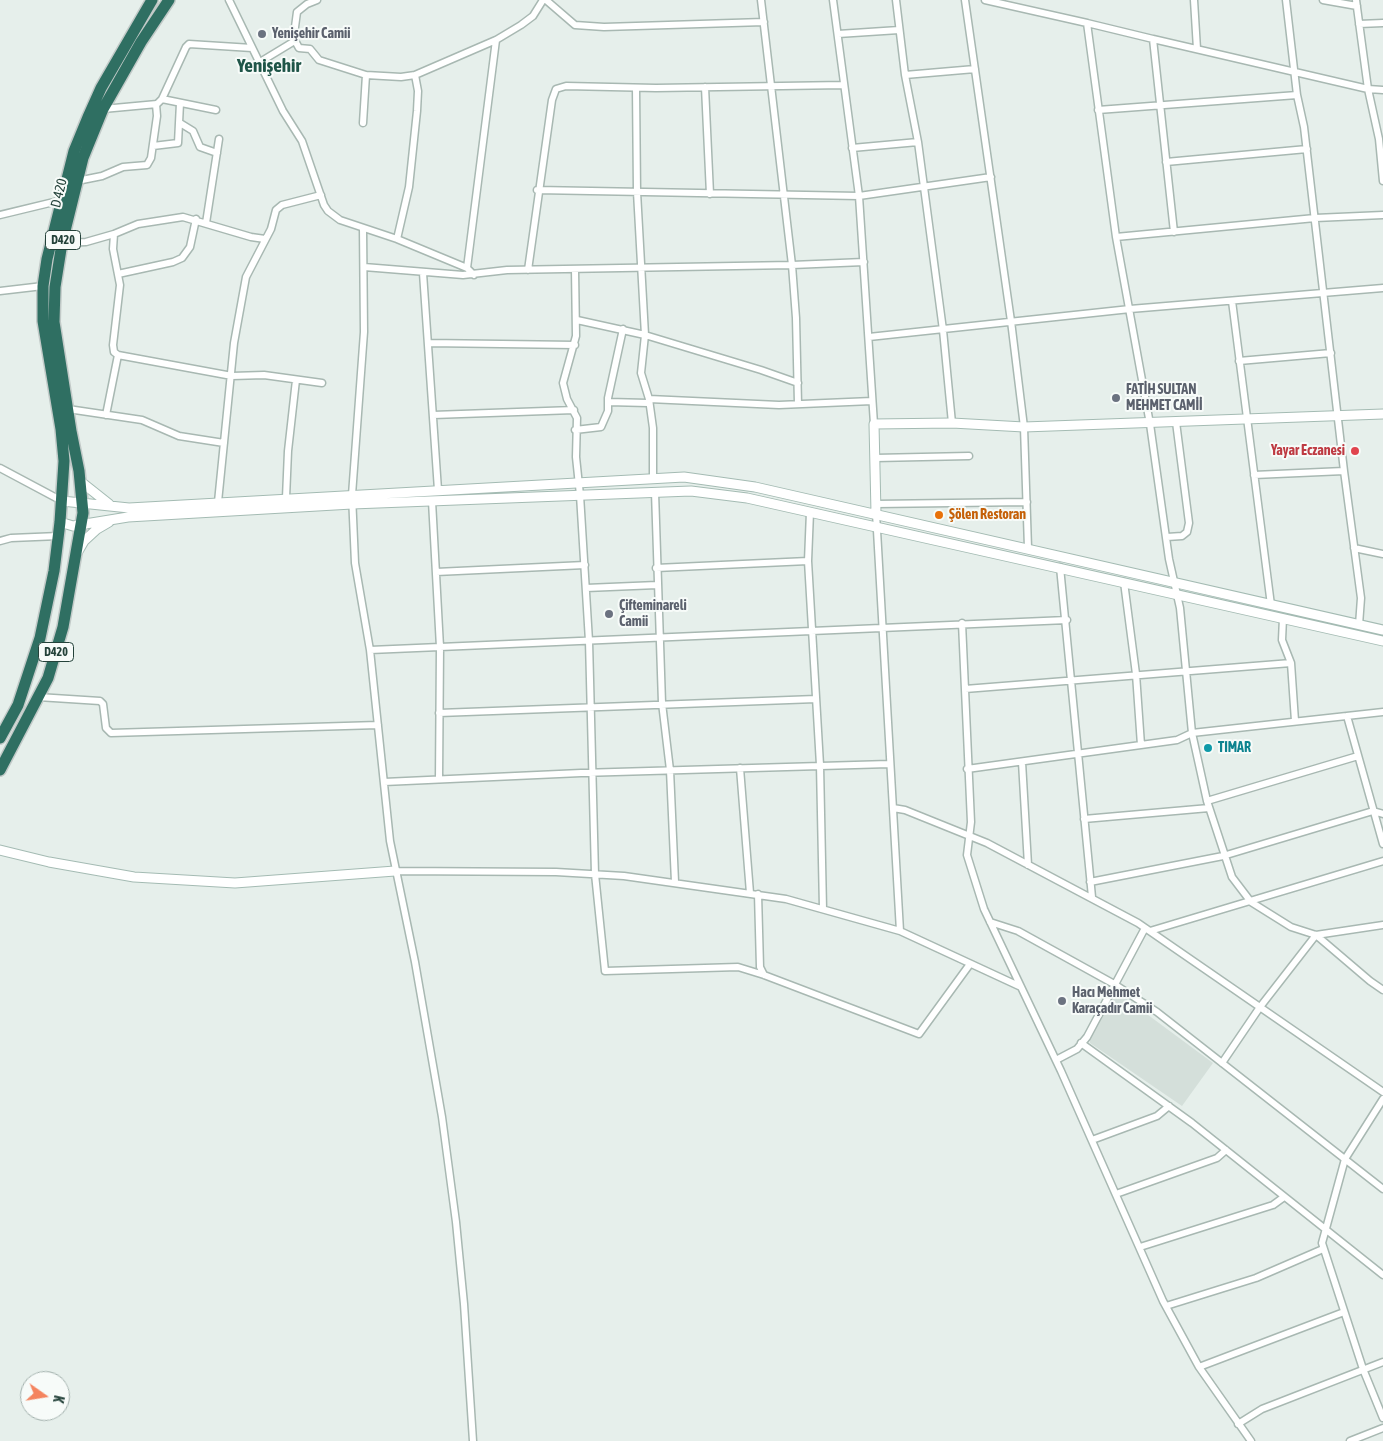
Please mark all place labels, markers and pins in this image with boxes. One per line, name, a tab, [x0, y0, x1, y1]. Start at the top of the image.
place label: Yenişehir Camii	[272, 26, 350, 42]
marker: Yenişehir Camii	[256, 28, 268, 40]
place label: FATİH SULTAN MEHMET CAMİİ	[1126, 382, 1203, 414]
marker: FATİH SULTAN MEHMET CAMİİ	[1110, 392, 1122, 404]
place label: Yayar Eczanesi	[1271, 443, 1345, 459]
marker: Yayar Eczanesi	[1349, 445, 1361, 457]
place label: Şölen Restoran	[949, 507, 1026, 523]
marker: Şölen Restoran	[933, 509, 945, 521]
place label: Çifteminareli Camii	[619, 598, 687, 630]
marker: Çifteminareli Camii	[603, 608, 615, 620]
place label: TIMAR	[1218, 740, 1251, 756]
marker: TIMAR	[1202, 742, 1214, 754]
place label: Hacı Mehmet Karaçadır Camii	[1072, 985, 1152, 1018]
marker: Hacı Mehmet Karaçadır Camii	[1056, 995, 1068, 1007]

